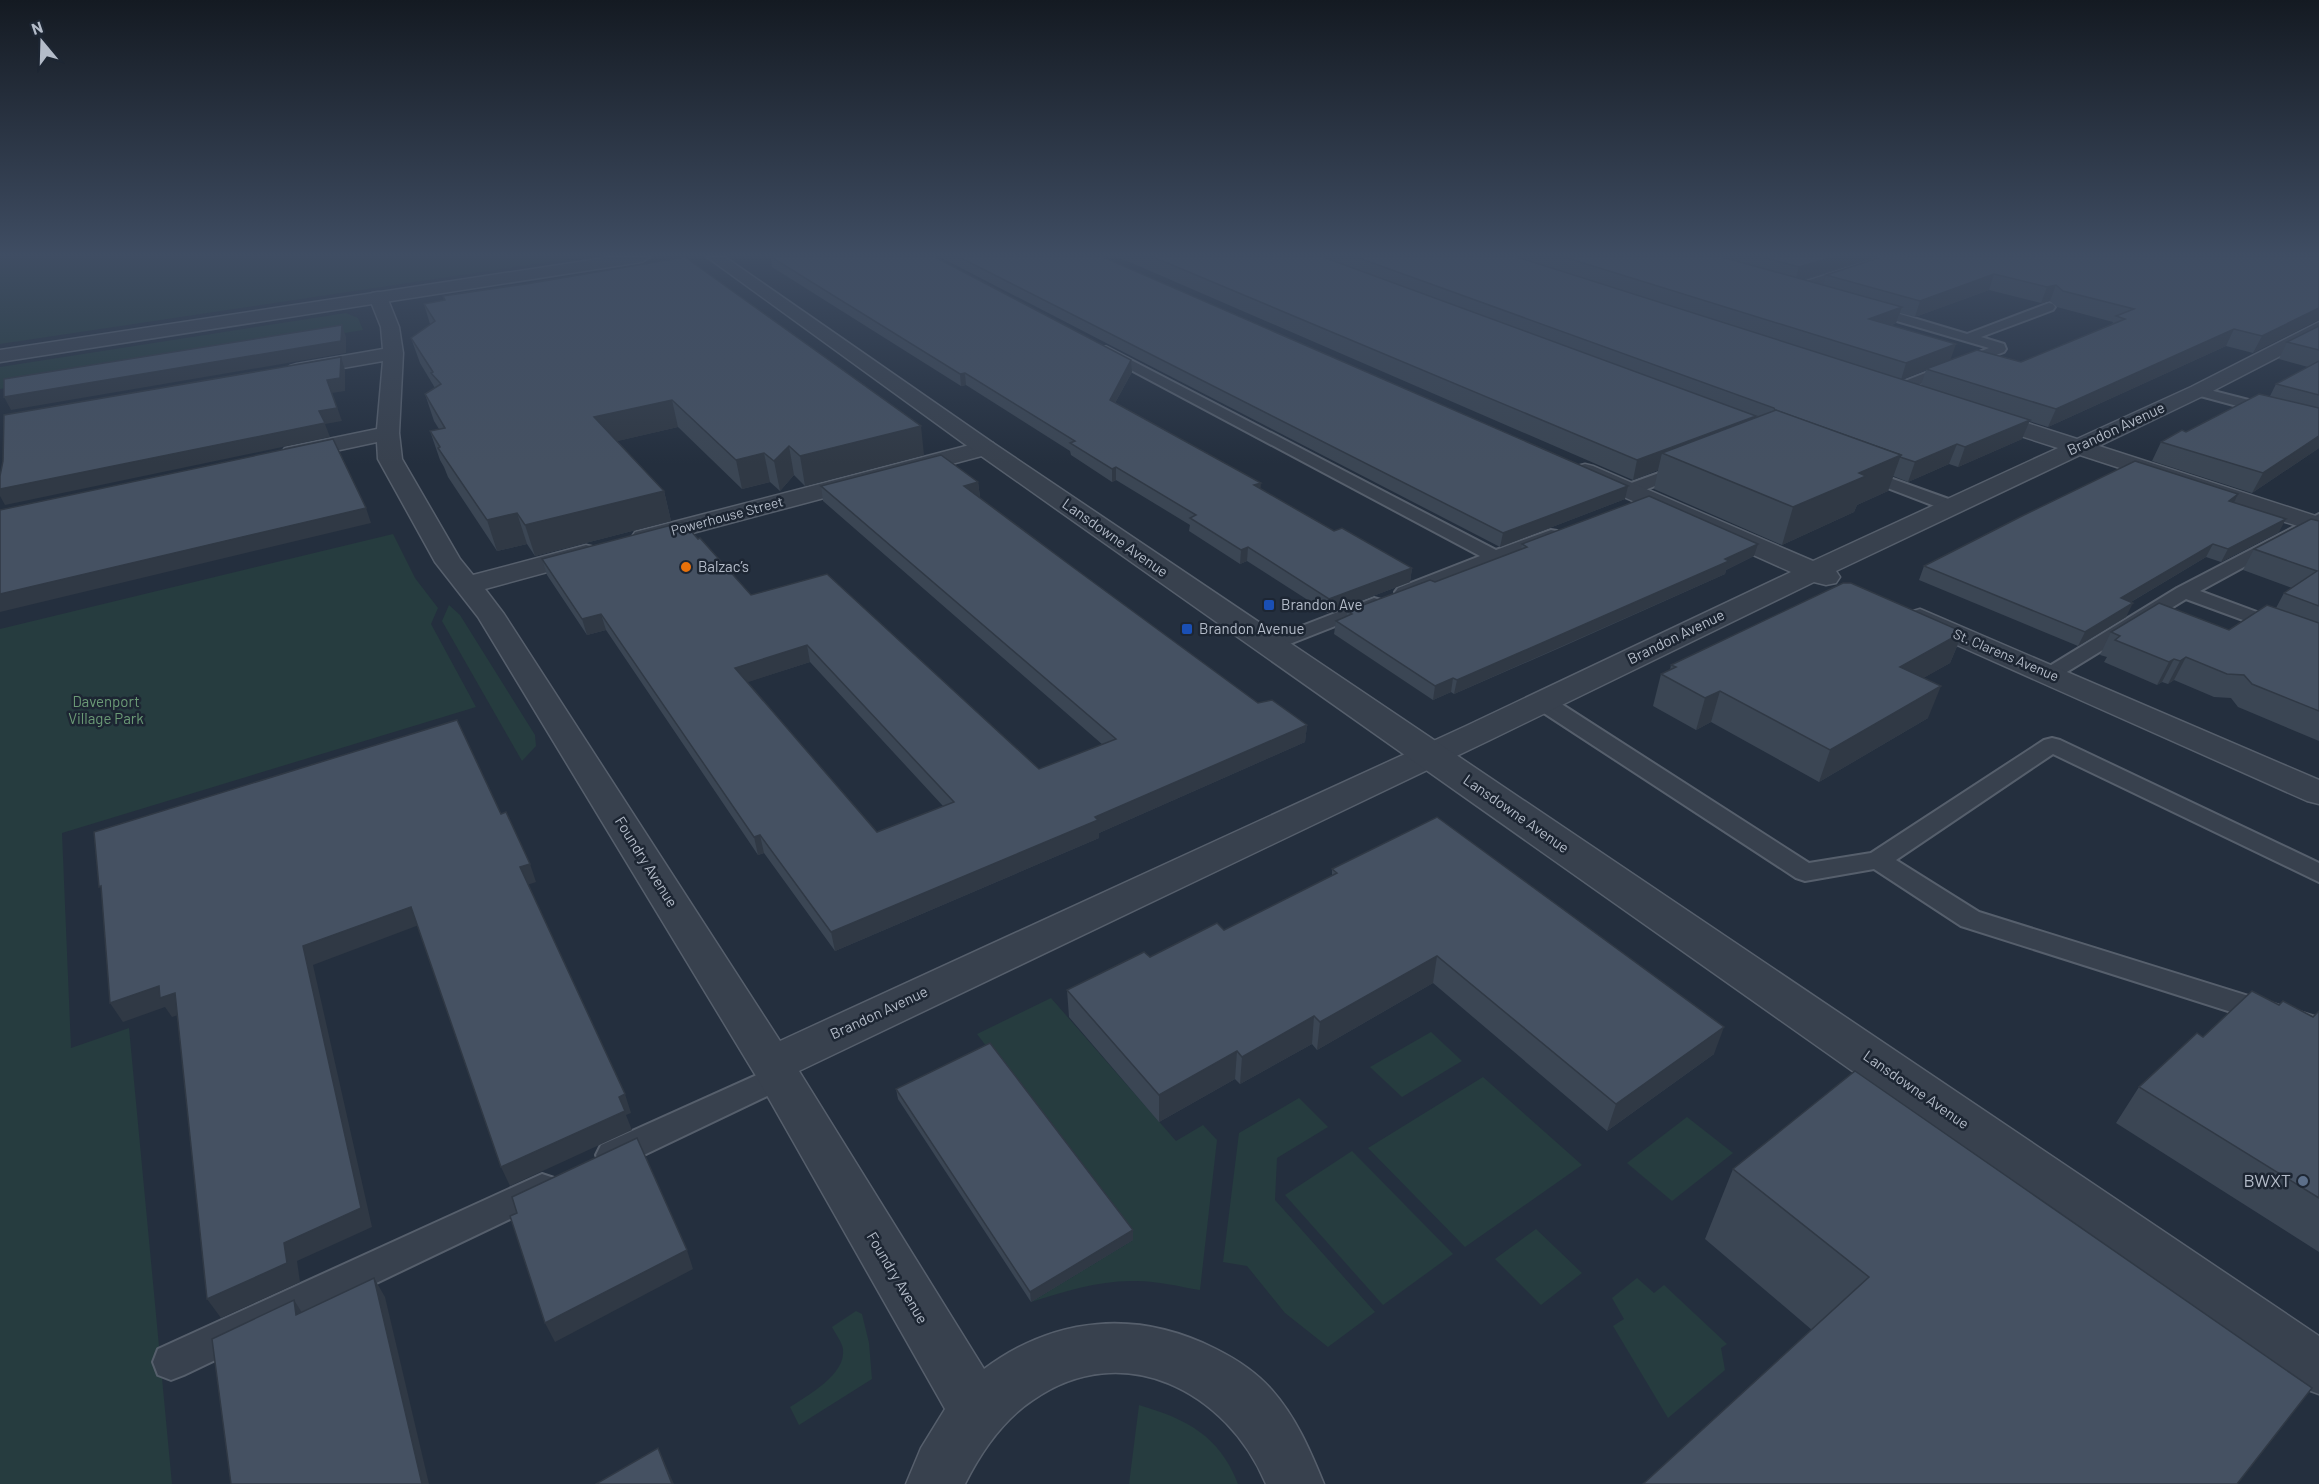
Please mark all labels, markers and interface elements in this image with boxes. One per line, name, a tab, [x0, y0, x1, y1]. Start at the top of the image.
north arrow	[12, 12, 72, 72]
text: N	[29, 17, 45, 38]
street label: Brandon Avenue	[2064, 398, 2167, 459]
street label: Powerhouse Street	[669, 492, 785, 539]
street label: Lansdowne Avenue	[1059, 494, 1172, 580]
place label: Balzac’s	[698, 557, 749, 575]
marker: Balzac’s	[679, 560, 693, 574]
place label: Brandon Ave	[1281, 595, 1362, 613]
marker: Brandon Ave	[1262, 598, 1276, 612]
street label: Brandon Avenue	[1624, 605, 1727, 667]
place label: Brandon Avenue	[1199, 619, 1305, 637]
marker: Brandon Avenue	[1180, 622, 1194, 636]
street label: St. Clarens Avenue	[1951, 625, 2061, 684]
park label: Davenport Village Park	[68, 692, 144, 727]
street label: Lansdowne Avenue	[1460, 770, 1573, 856]
street label: Foundry Avenue	[612, 813, 682, 910]
street label: Brandon Avenue	[827, 982, 930, 1043]
street label: Lansdowne Avenue	[1860, 1046, 1973, 1132]
place label: BWXT	[2243, 1169, 2291, 1191]
marker: BWXT	[2296, 1174, 2310, 1188]
street label: Foundry Avenue	[863, 1228, 932, 1327]

